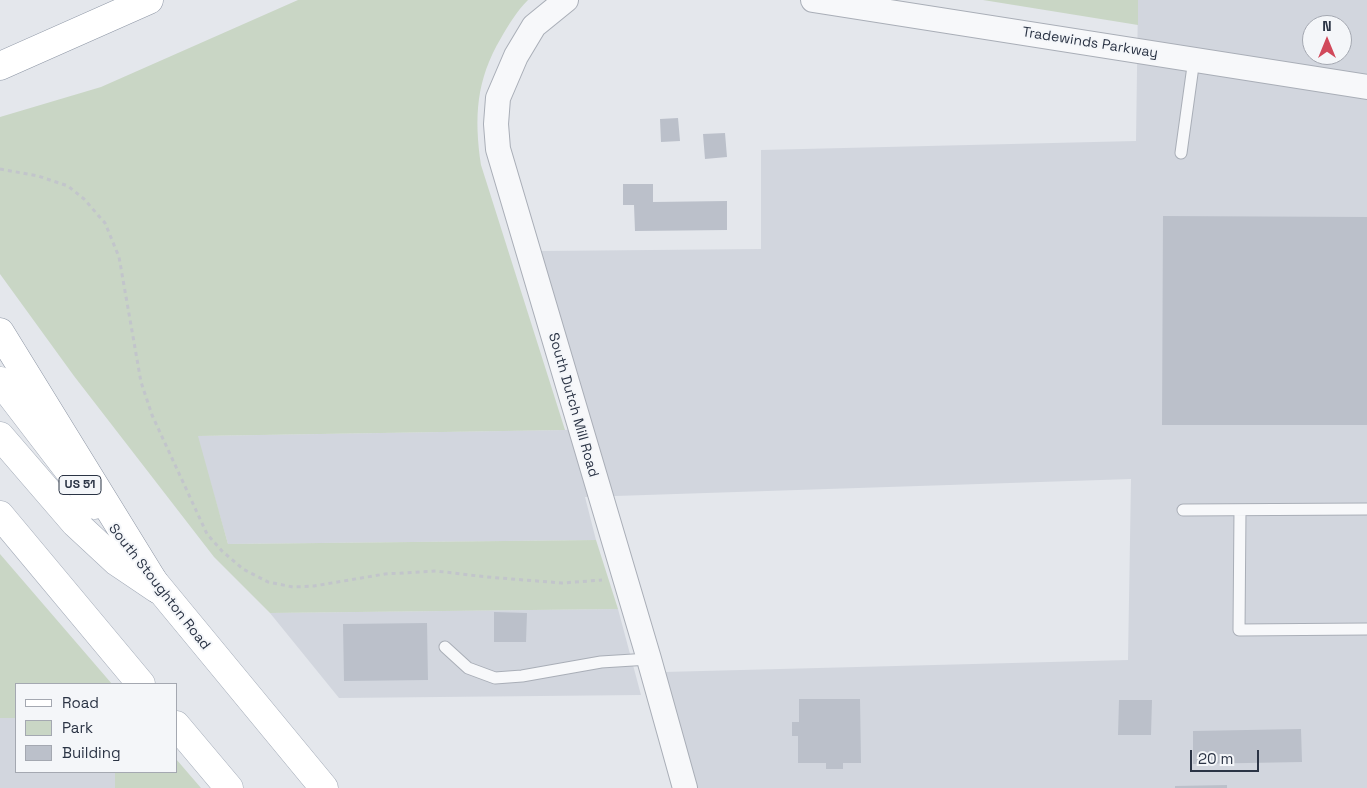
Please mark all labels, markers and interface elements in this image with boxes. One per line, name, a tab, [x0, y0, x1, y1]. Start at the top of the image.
north arrow	[1302, 15, 1352, 65]
text: N	[1322, 17, 1332, 35]
street label: Tradewinds Parkway	[1021, 24, 1159, 62]
street label: South Dutch Mill Road	[544, 331, 602, 479]
road number: US 51	[59, 476, 101, 494]
street label: South Stoughton Road	[105, 521, 213, 653]
legend	[15, 683, 178, 773]
text: Road	[62, 693, 99, 712]
text: Park	[62, 718, 93, 737]
scale bar	[1192, 740, 1261, 772]
text: Building	[62, 743, 121, 762]
text: 20 m	[1198, 749, 1233, 768]

